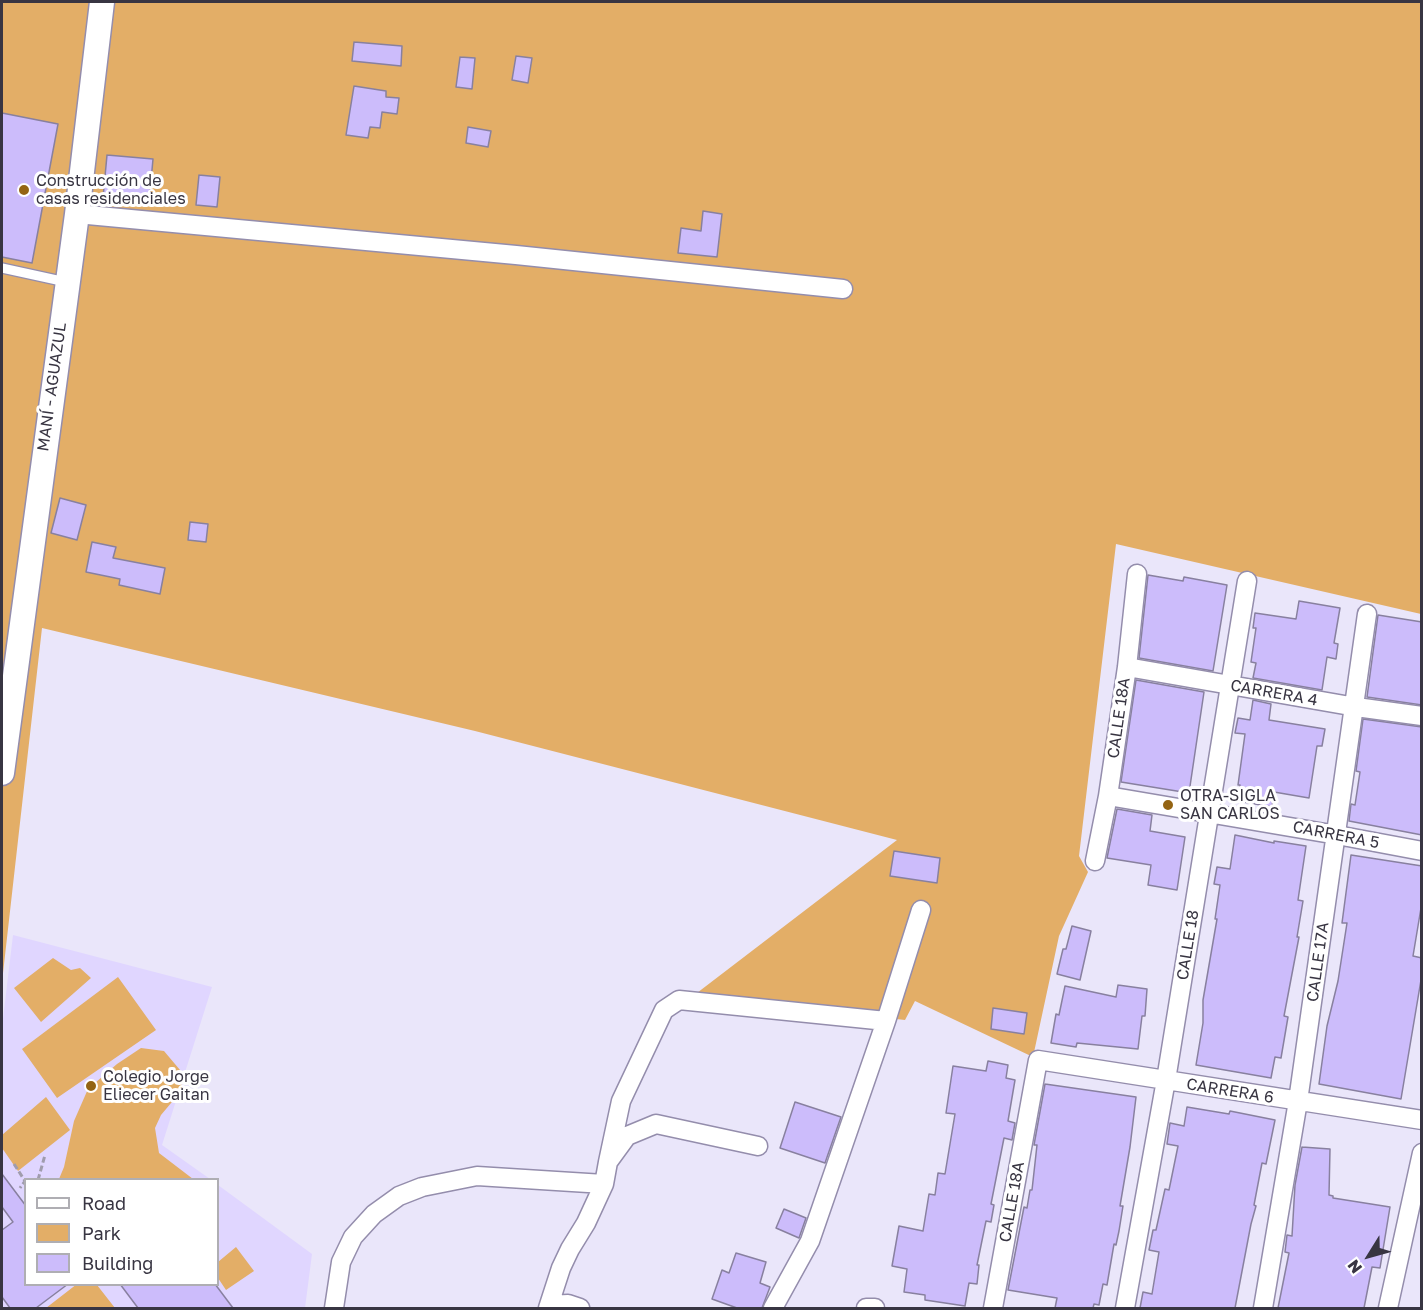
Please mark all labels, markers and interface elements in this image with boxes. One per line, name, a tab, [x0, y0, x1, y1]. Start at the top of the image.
place label: Construcción de casas residenciales	[36, 171, 186, 209]
marker: Construcción de casas residenciales	[17, 183, 31, 197]
street label: MANÍ - AGUAZUL	[33, 321, 71, 453]
street label: CALLE 18A	[1104, 676, 1134, 760]
street label: CARRERA 4	[1229, 676, 1319, 710]
place label: OTRA-SIGLA SAN CARLOS	[1180, 786, 1280, 824]
marker: OTRA-SIGLA SAN CARLOS	[1161, 798, 1175, 812]
street label: CARRERA 5	[1291, 817, 1381, 853]
street label: CALLE 18	[1173, 909, 1203, 981]
street label: CALLE 17A	[1303, 921, 1333, 1003]
place label: Colegio Jorge Eliecer Gaitan	[103, 1067, 210, 1105]
street label: CARRERA 6	[1185, 1075, 1275, 1107]
marker: Colegio Jorge Eliecer Gaitan	[84, 1079, 98, 1093]
street label: CALLE 18A	[995, 1160, 1029, 1244]
legend	[24, 1178, 219, 1286]
text: Road	[82, 1192, 126, 1214]
text: Park	[82, 1222, 121, 1244]
north arrow	[1339, 1226, 1399, 1286]
text: Building	[82, 1252, 153, 1274]
text: N	[1343, 1256, 1366, 1278]

